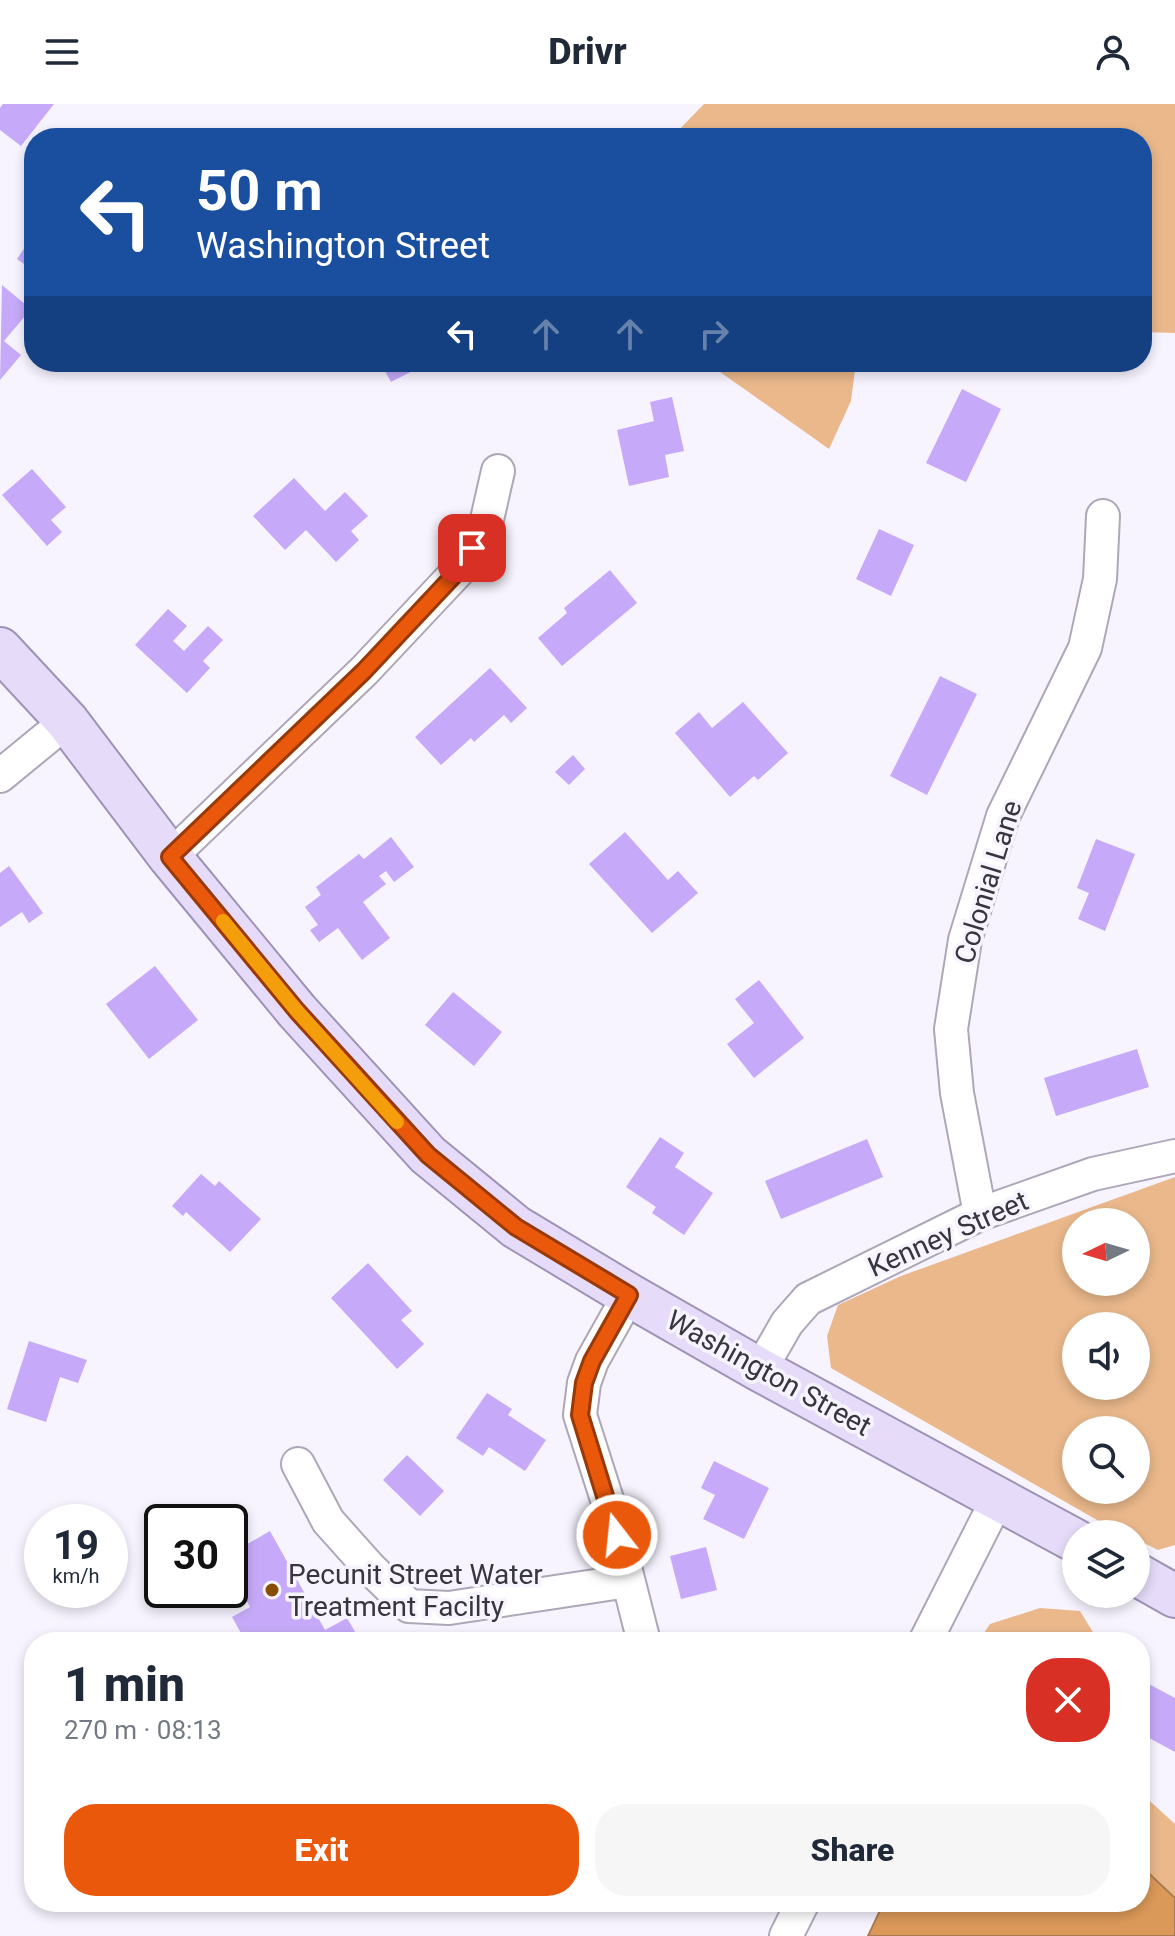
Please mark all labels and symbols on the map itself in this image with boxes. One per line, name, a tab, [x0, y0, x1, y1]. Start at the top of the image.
pin	[438, 514, 506, 582]
street label: Colonial Lane	[948, 796, 1028, 968]
street label: Kenney Street	[863, 1184, 1033, 1284]
north arrow	[1062, 1208, 1150, 1296]
street label: Washington Street	[661, 1303, 877, 1443]
position arrow	[575, 1493, 659, 1577]
speed limit sign: 30	[144, 1504, 248, 1608]
place label: Pecunit Street Water Treatment Facilty	[288, 1558, 543, 1623]
marker: Pecunit Street Water Treatment Facilty	[263, 1581, 281, 1599]

